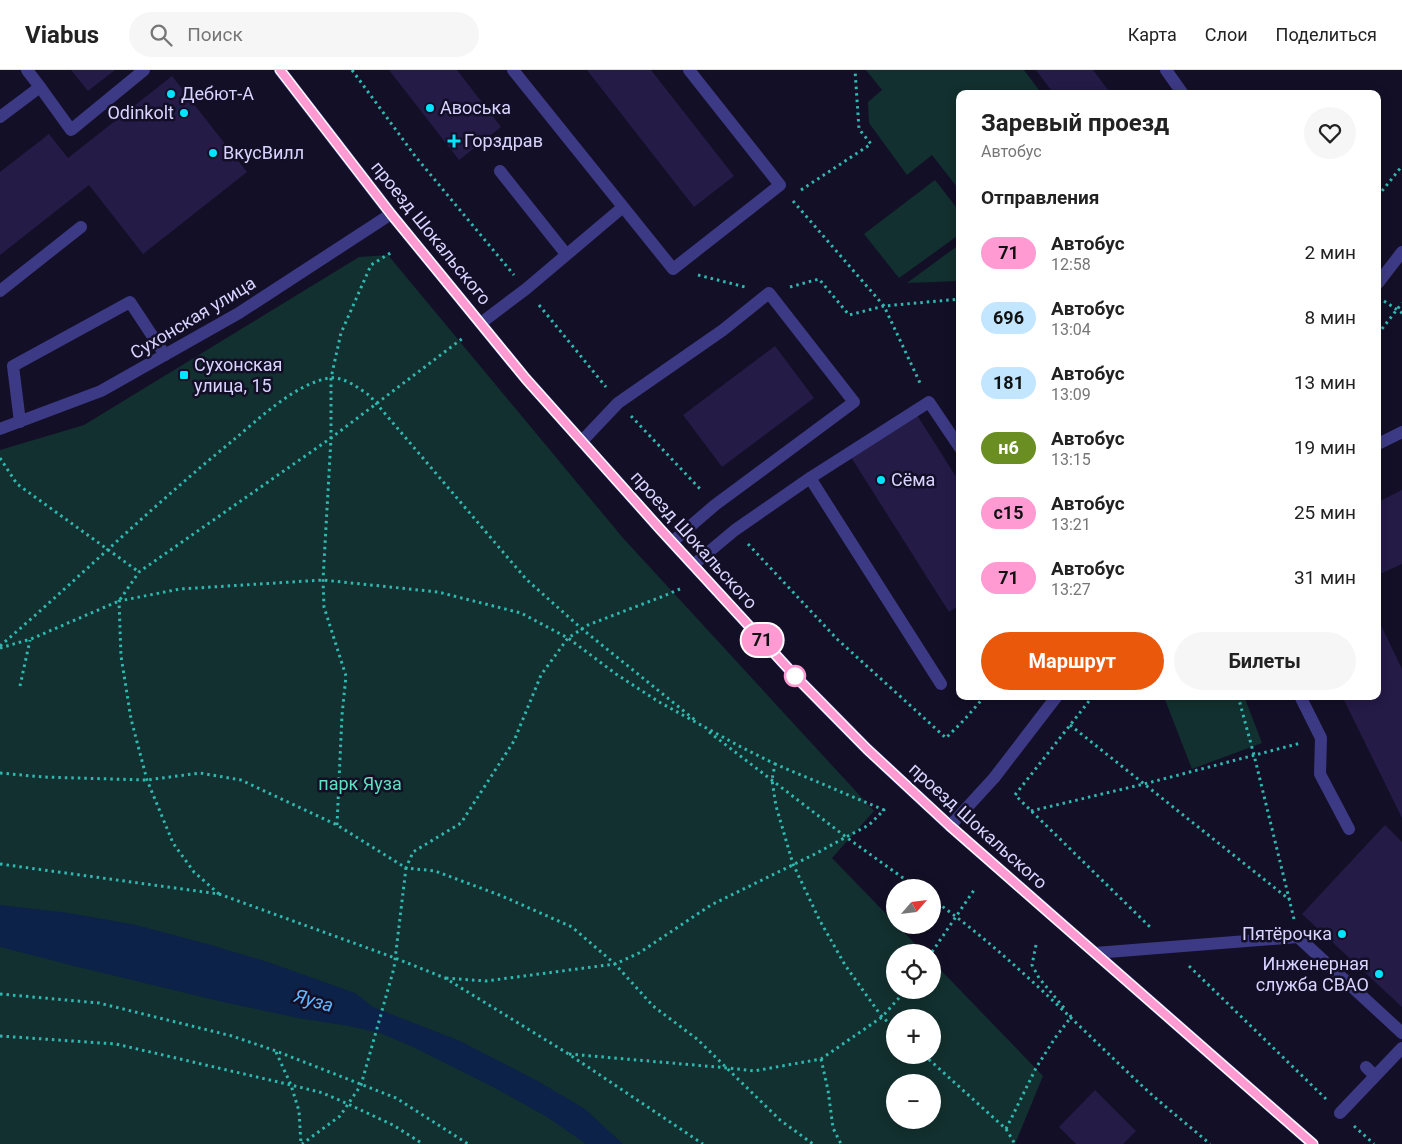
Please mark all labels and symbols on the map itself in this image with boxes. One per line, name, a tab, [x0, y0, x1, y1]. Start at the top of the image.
place label: Дебют-А	[181, 83, 254, 104]
marker: Дебют-А	[165, 88, 177, 100]
place label: Авоська	[440, 97, 511, 118]
place label: Odinkolt	[107, 102, 174, 123]
marker: Авоська	[424, 102, 436, 114]
marker: Odinkolt	[178, 107, 190, 119]
place label: Горздрав	[464, 130, 543, 151]
marker: Горздрав	[448, 135, 460, 147]
place label: ВкусВилл	[223, 142, 304, 163]
marker: ВкусВилл	[207, 147, 219, 159]
street label: проезд Шокальского	[367, 157, 496, 309]
street label: Сухонская улица	[126, 272, 259, 363]
place label: Сухонская улица, 15	[194, 354, 282, 396]
marker: Сухонская улица, 15	[178, 369, 190, 381]
street label: проезд Шокальского	[627, 466, 762, 613]
place label: Сёма	[891, 469, 935, 490]
marker: Сёма	[875, 474, 887, 486]
line badge: 71	[740, 624, 784, 656]
unlabelled marker	[784, 665, 806, 687]
street label: проезд Шокальского	[905, 758, 1052, 893]
park label: парк Яуза	[318, 773, 402, 794]
north arrow	[886, 879, 941, 934]
place label: Пятёрочка	[1242, 923, 1332, 944]
marker: Пятёрочка	[1336, 928, 1348, 940]
place label: Инженерная служба СВАО	[1256, 953, 1369, 995]
marker: Инженерная служба СВАО	[1373, 968, 1385, 980]
water label: Яуза	[291, 984, 336, 1017]

